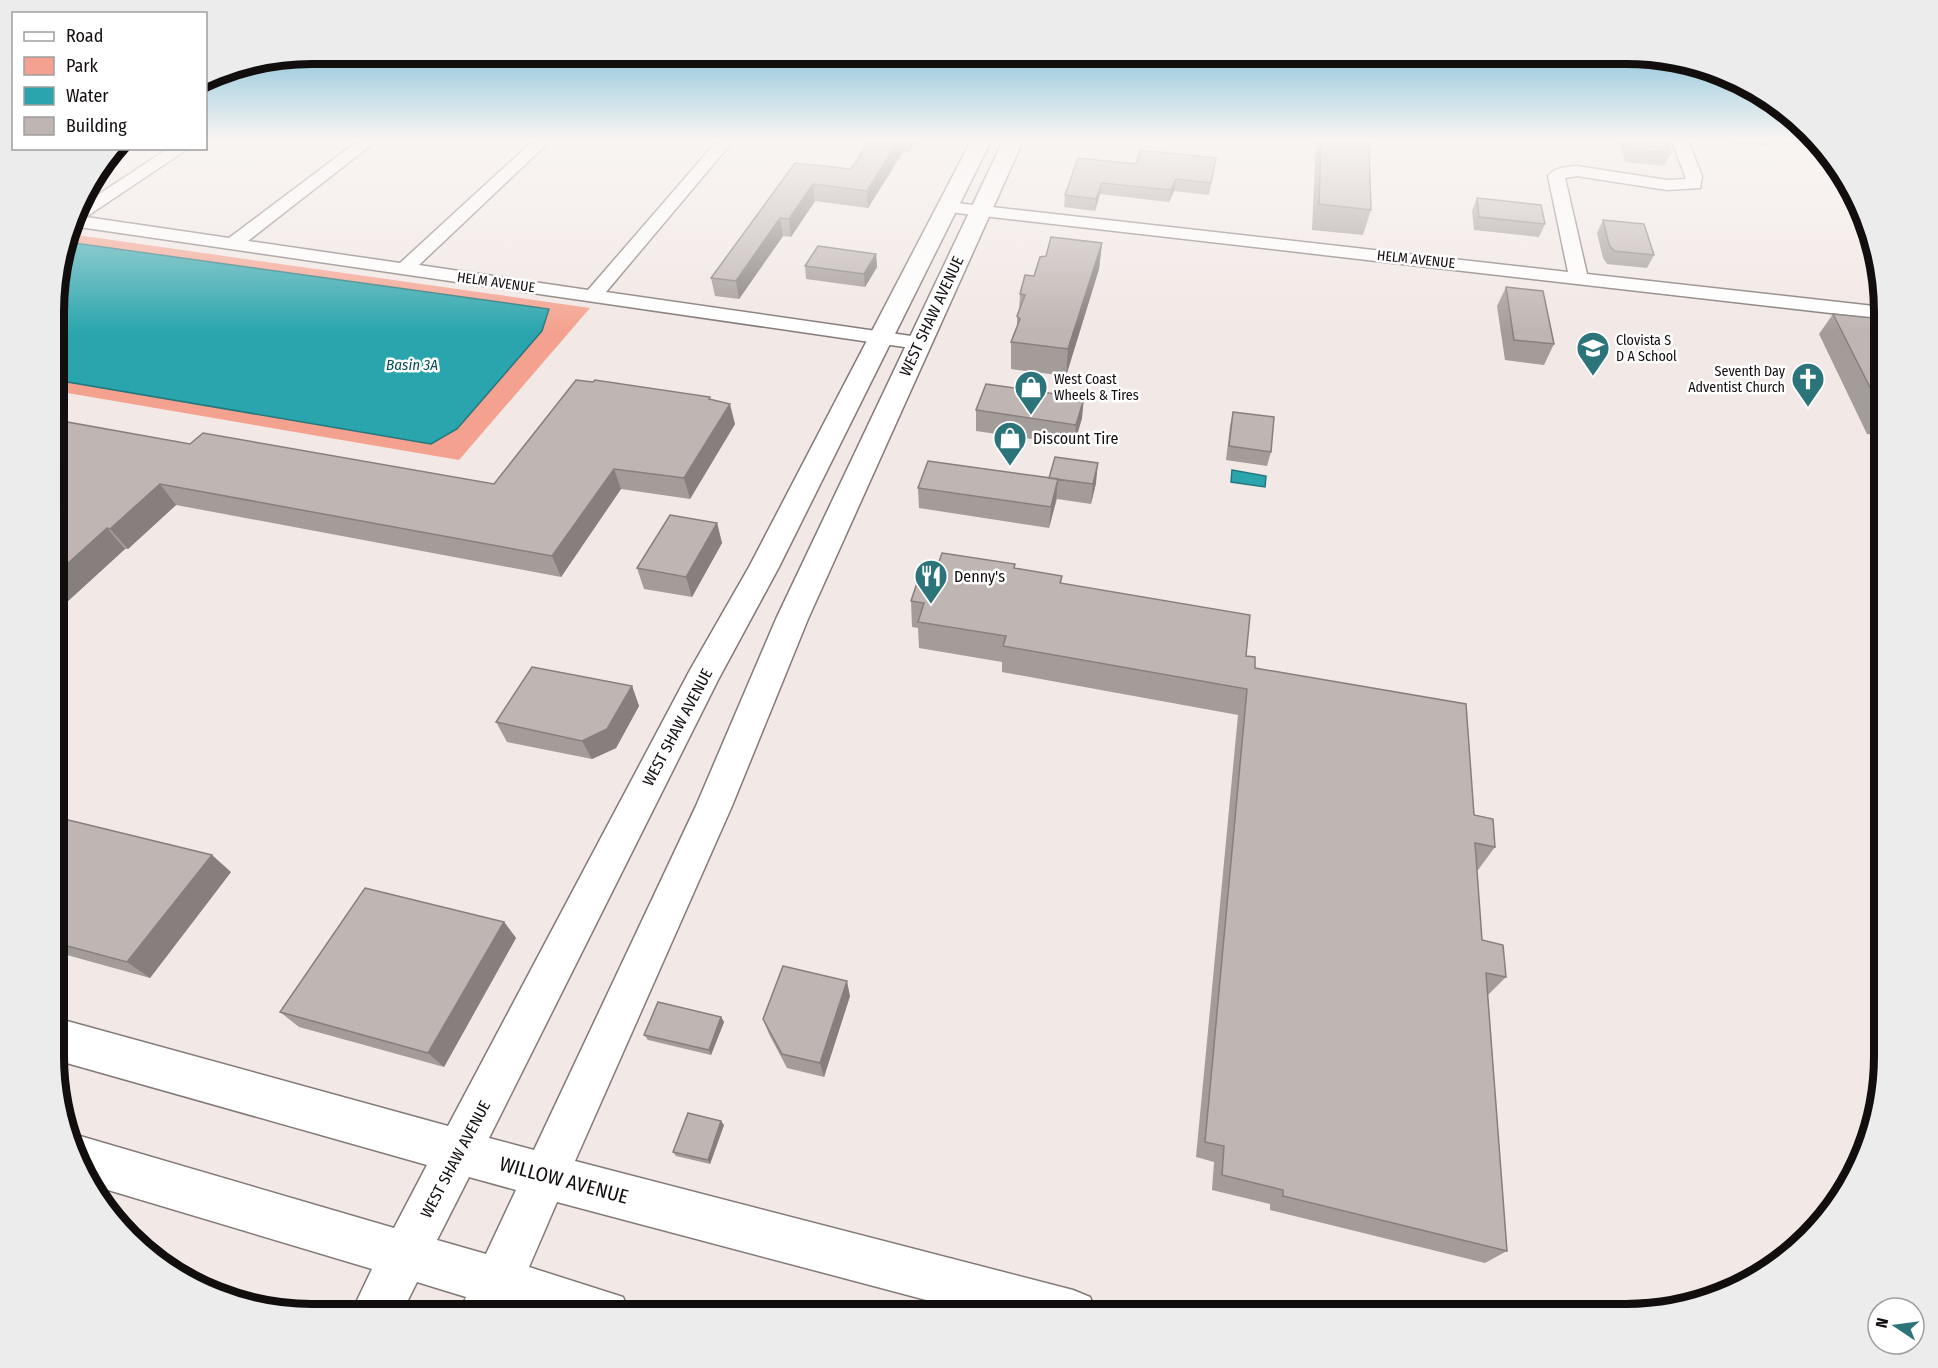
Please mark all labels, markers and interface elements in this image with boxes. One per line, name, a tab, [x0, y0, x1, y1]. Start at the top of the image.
legend	[12, 12, 207, 150]
text: Road	[66, 25, 103, 47]
text: Park	[66, 55, 99, 77]
text: Water	[66, 85, 109, 107]
text: Building	[66, 115, 127, 137]
street label: HELM AVENUE	[1376, 247, 1456, 272]
street label: WEST SHAW AVENUE	[895, 253, 968, 379]
street label: HELM AVENUE	[456, 269, 536, 296]
school or university icon: Clovista S D A School	[1575, 330, 1611, 377]
place label: Clovista S D A School	[1616, 332, 1677, 365]
water label: Basin 3A	[386, 356, 438, 374]
church icon: Seventh Day Adventist Church	[1790, 361, 1826, 408]
place label: Seventh Day Adventist Church	[1688, 363, 1786, 396]
shop icon: West Coast Wheels & Tires	[1013, 369, 1049, 416]
place label: West Coast Wheels & Tires	[1054, 371, 1139, 404]
shop icon: Discount Tire	[992, 420, 1028, 467]
place label: Discount Tire	[1033, 429, 1118, 448]
restaurant icon: Denny's	[913, 558, 949, 605]
place label: Denny's	[954, 567, 1005, 586]
street label: WEST SHAW AVENUE	[638, 665, 716, 789]
street label: WEST SHAW AVENUE	[416, 1097, 494, 1221]
street label: WILLOW AVENUE	[497, 1151, 631, 1209]
north arrow	[1866, 1296, 1926, 1356]
text: N	[1872, 1316, 1892, 1330]

